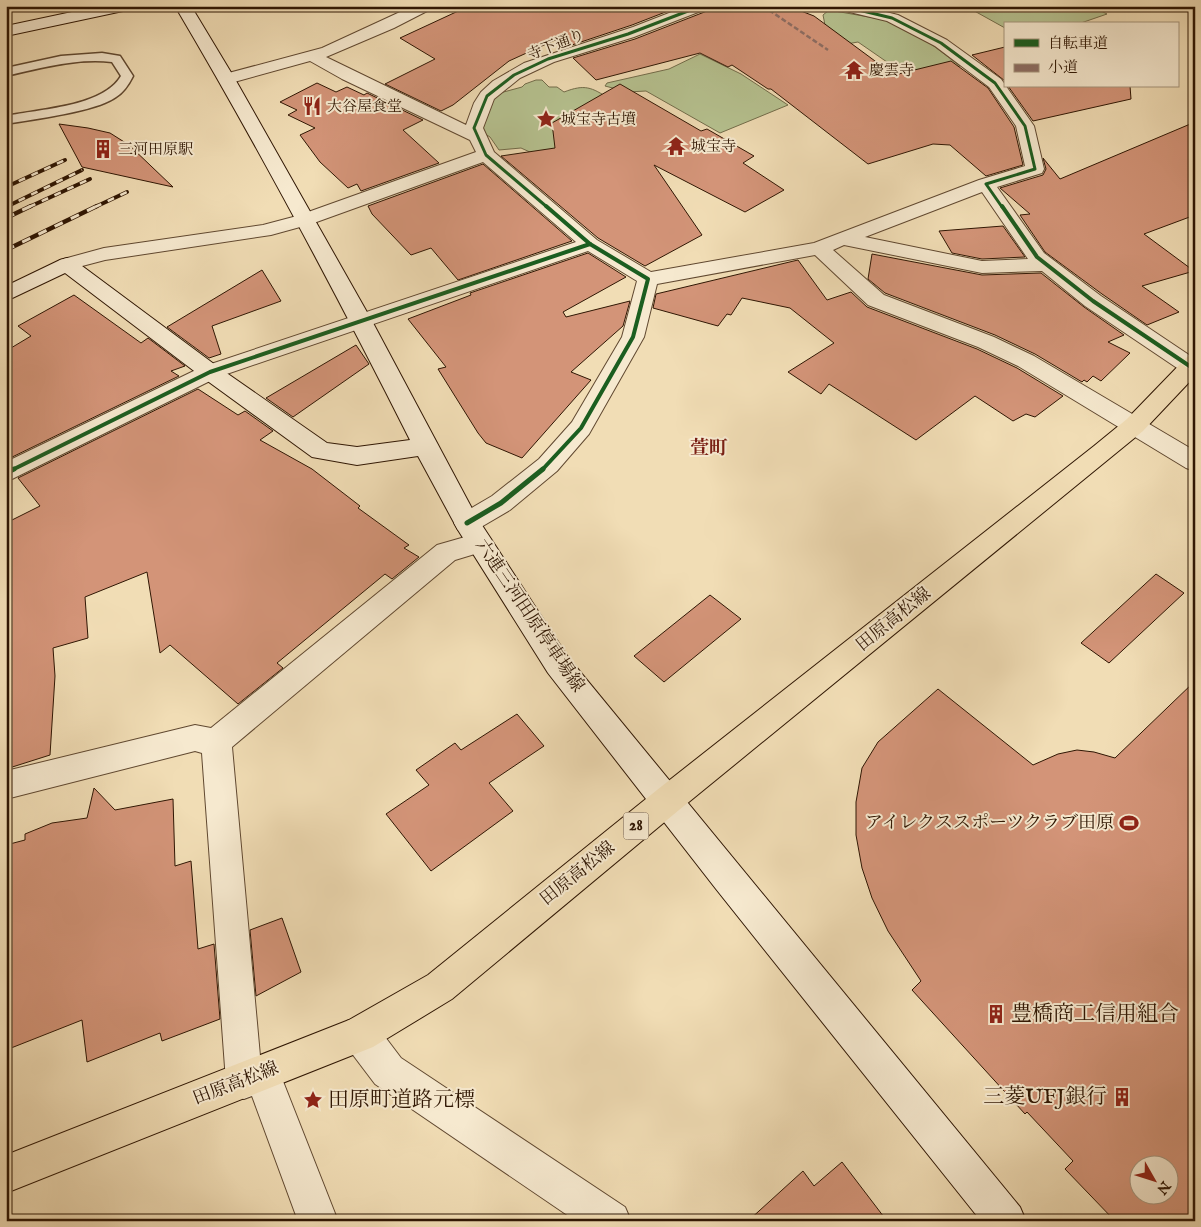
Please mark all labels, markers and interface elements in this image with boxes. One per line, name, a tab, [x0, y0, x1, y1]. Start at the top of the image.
legend	[1004, 22, 1178, 88]
street label: 寺下通り	[525, 25, 587, 65]
text: 自転車道	[1048, 34, 1108, 53]
text: 小道	[1048, 58, 1078, 77]
temple icon: 慶雲寺	[843, 59, 865, 81]
place label: 慶雲寺	[869, 61, 914, 80]
restaurant icon: 大谷屋食堂	[301, 95, 323, 117]
place label: 大谷屋食堂	[327, 97, 402, 116]
place icon: 城宝寺古墳	[535, 108, 557, 130]
place label: 城宝寺古墳	[561, 110, 636, 129]
temple icon: 城宝寺	[665, 135, 687, 157]
place label: 城宝寺	[691, 137, 736, 156]
building icon: 三河田原駅	[92, 138, 114, 160]
place label: 三河田原駅	[118, 140, 193, 159]
district label: 萱町	[690, 437, 728, 461]
street label: 六連三河田原停車場線	[469, 535, 589, 697]
street label: 田原高松線	[852, 583, 936, 657]
road number: 28	[624, 812, 648, 839]
place label: アイレクススポーツクラブ田原	[865, 812, 1114, 835]
sports icon: アイレクススポーツクラブ田原	[1118, 812, 1140, 834]
street label: 田原高松線	[536, 837, 620, 911]
place label: 豊橋商工信用組合	[1011, 1001, 1179, 1028]
building icon: 豊橋商工信用組合	[985, 1003, 1007, 1025]
street label: 田原高松線	[190, 1057, 282, 1111]
place label: 三菱UFJ銀行	[983, 1084, 1107, 1111]
building icon: 三菱UFJ銀行	[1111, 1086, 1133, 1108]
place label: 田原町道路元標	[328, 1087, 475, 1114]
place icon: 田原町道路元標	[302, 1089, 324, 1111]
north arrow	[1128, 1154, 1178, 1204]
text: N	[1153, 1176, 1175, 1198]

